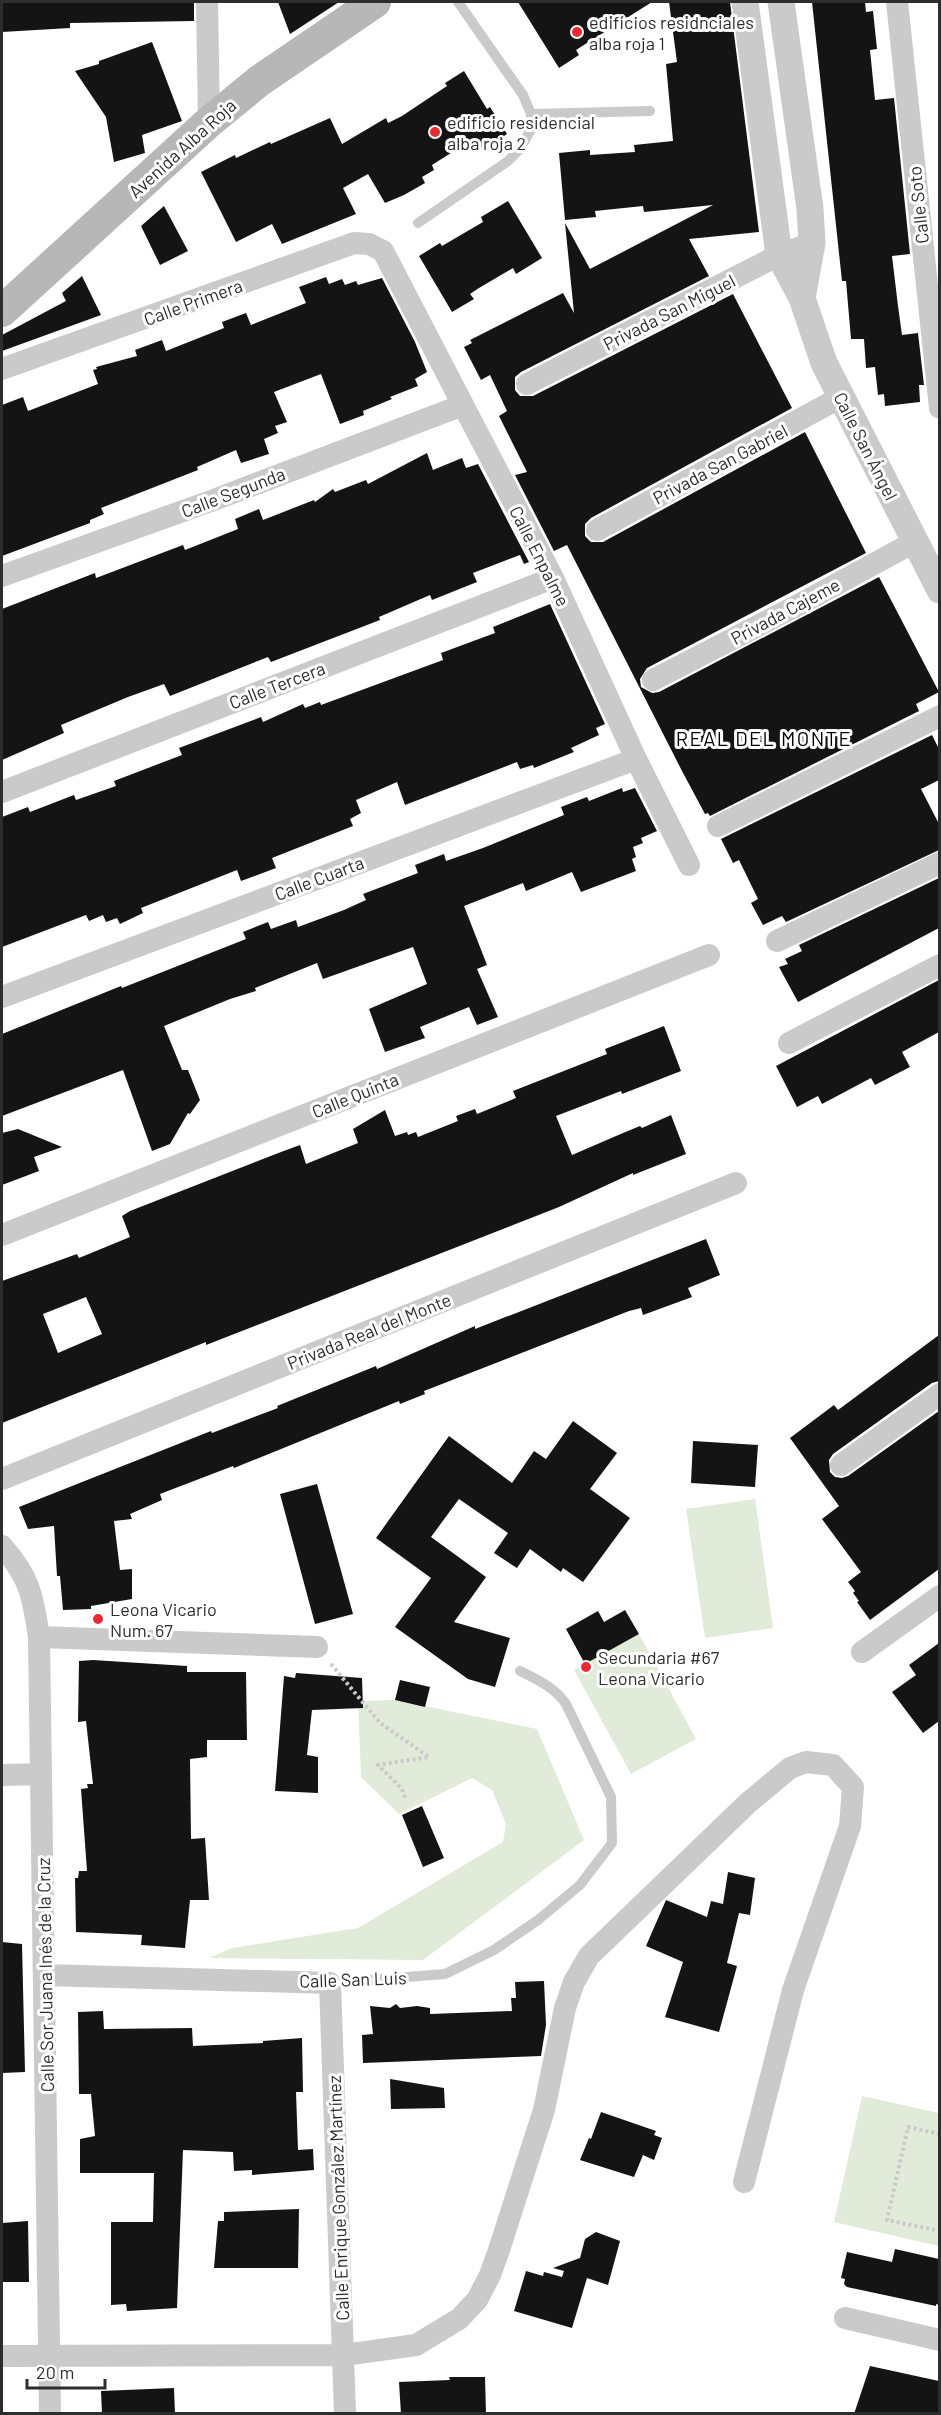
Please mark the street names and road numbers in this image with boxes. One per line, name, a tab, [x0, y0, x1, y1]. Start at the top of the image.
street label: Avenida Alba Roja	[124, 94, 240, 202]
street label: Calle Soto	[903, 165, 933, 245]
street label: Privada San Miguel	[599, 269, 739, 355]
street label: Calle Primera	[141, 274, 245, 330]
street label: Calle San Ángel	[829, 388, 903, 504]
street label: Privada San Gabriel	[649, 419, 791, 509]
street label: Calle Segunda	[178, 462, 288, 522]
street label: Calle Enpalme	[505, 502, 575, 610]
street label: Privada Cajeme	[727, 573, 843, 649]
street label: Calle Tercera	[226, 657, 328, 713]
street label: Calle Cuarta	[271, 851, 367, 905]
street label: Calle Quinta	[308, 1068, 402, 1122]
street label: Privada Real del Monte	[284, 1288, 454, 1374]
street label: Calle Sor Juana Inés de la Cruz	[32, 1857, 58, 2093]
street label: Calle San Luis	[299, 1966, 407, 1992]
street label: Calle Enrique González Martínez	[323, 2075, 353, 2321]

